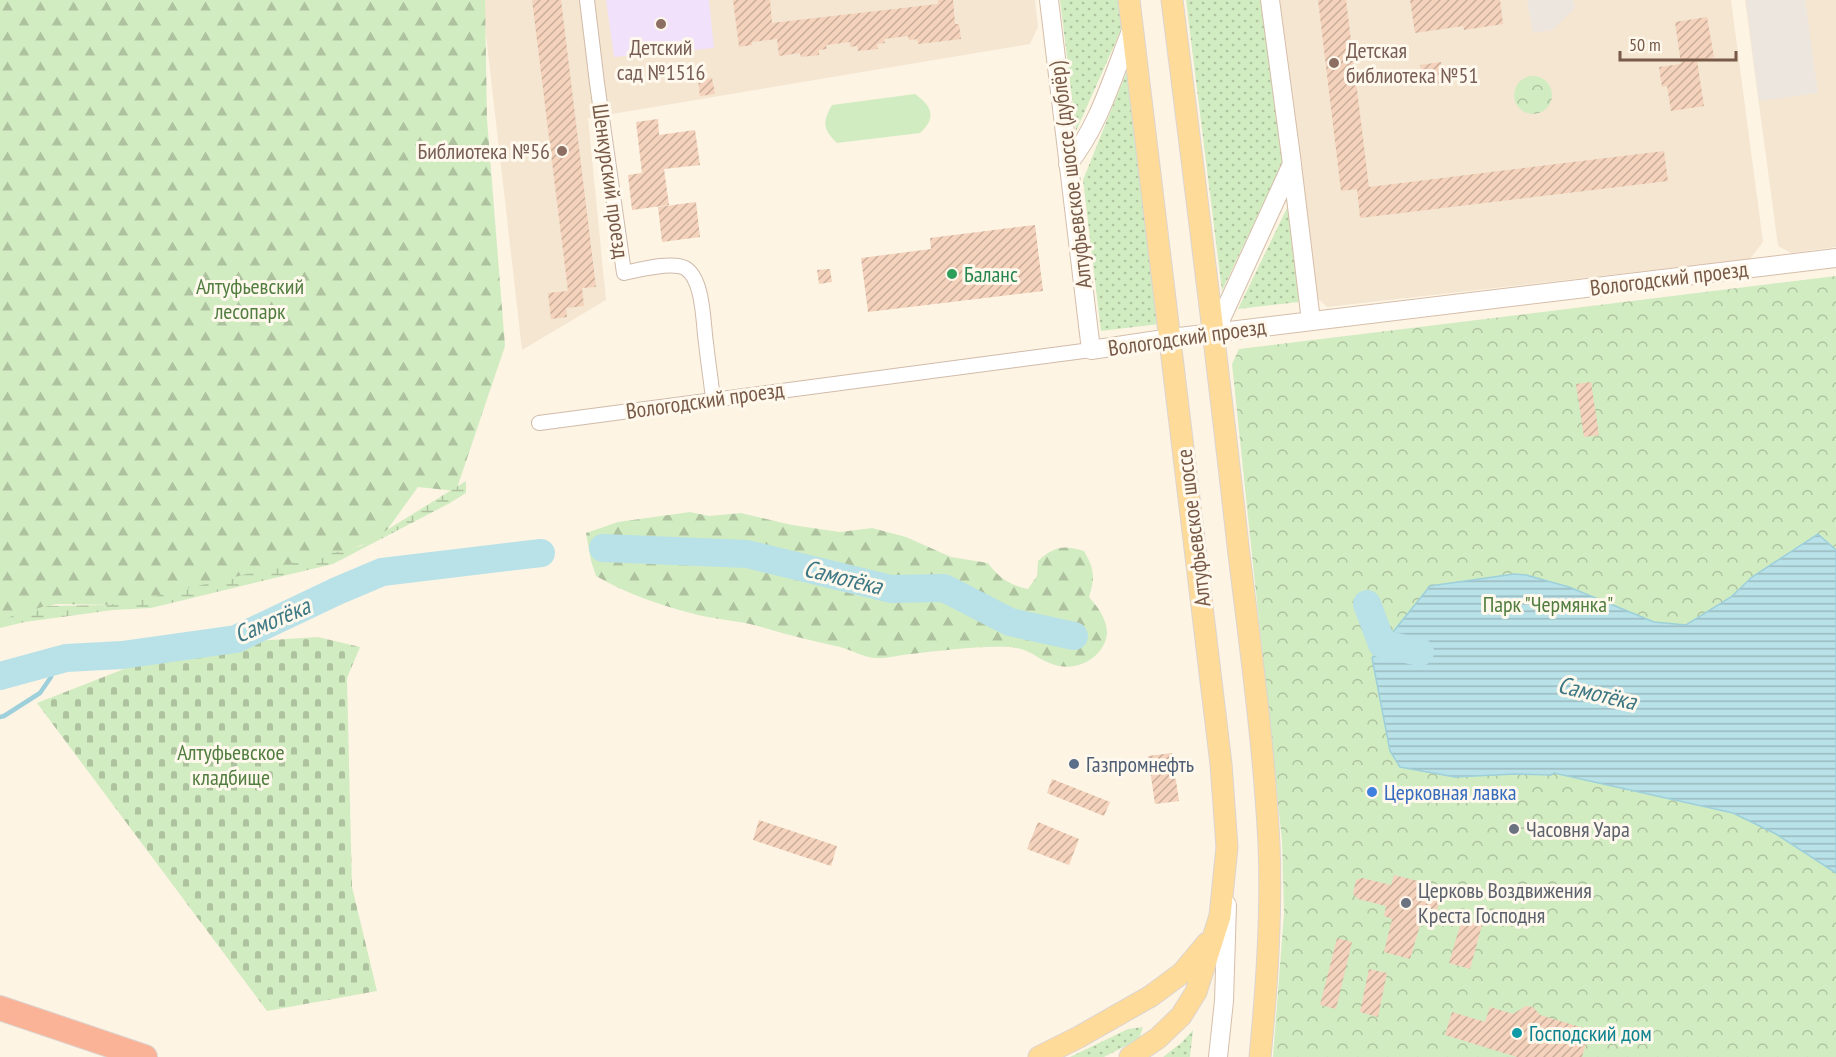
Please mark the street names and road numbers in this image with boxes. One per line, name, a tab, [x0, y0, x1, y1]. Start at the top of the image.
street label: Алтуфьевское шоссе (дублёр)	[1042, 59, 1098, 290]
street label: Шенкурский проезд	[586, 102, 636, 260]
street label: Вологодский проезд	[1588, 254, 1750, 302]
street label: Вологодский проезд	[1106, 312, 1268, 362]
street label: Вологодский проезд	[624, 375, 786, 425]
street label: Алтуфьевское шоссе	[1169, 448, 1217, 608]

